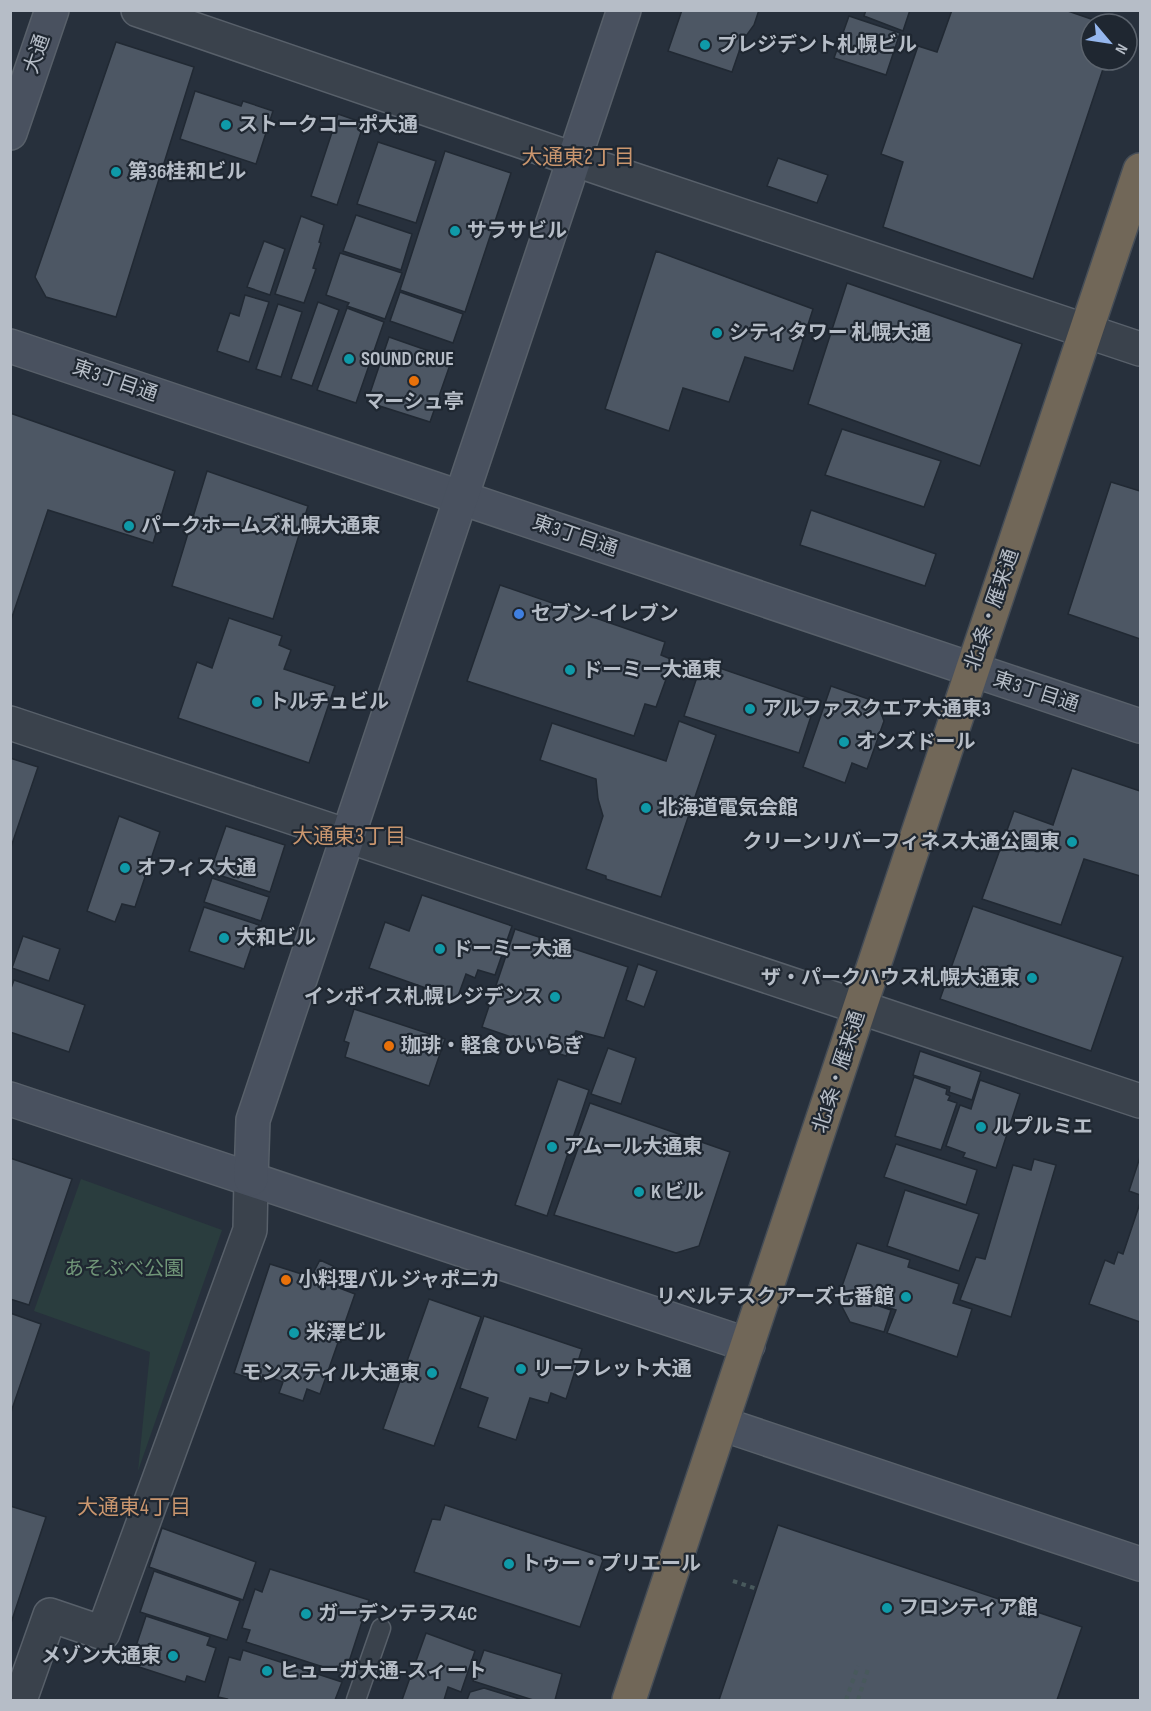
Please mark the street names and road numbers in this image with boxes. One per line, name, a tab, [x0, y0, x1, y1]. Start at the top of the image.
street label: 大通	[19, 31, 55, 77]
street label: 東3丁目通	[69, 355, 161, 407]
street label: 東3丁目通	[529, 510, 621, 562]
street label: 北1条・雁来通	[960, 546, 1024, 674]
street label: 東3丁目通	[990, 667, 1082, 717]
street label: 北1条・雁来通	[808, 1008, 870, 1136]

